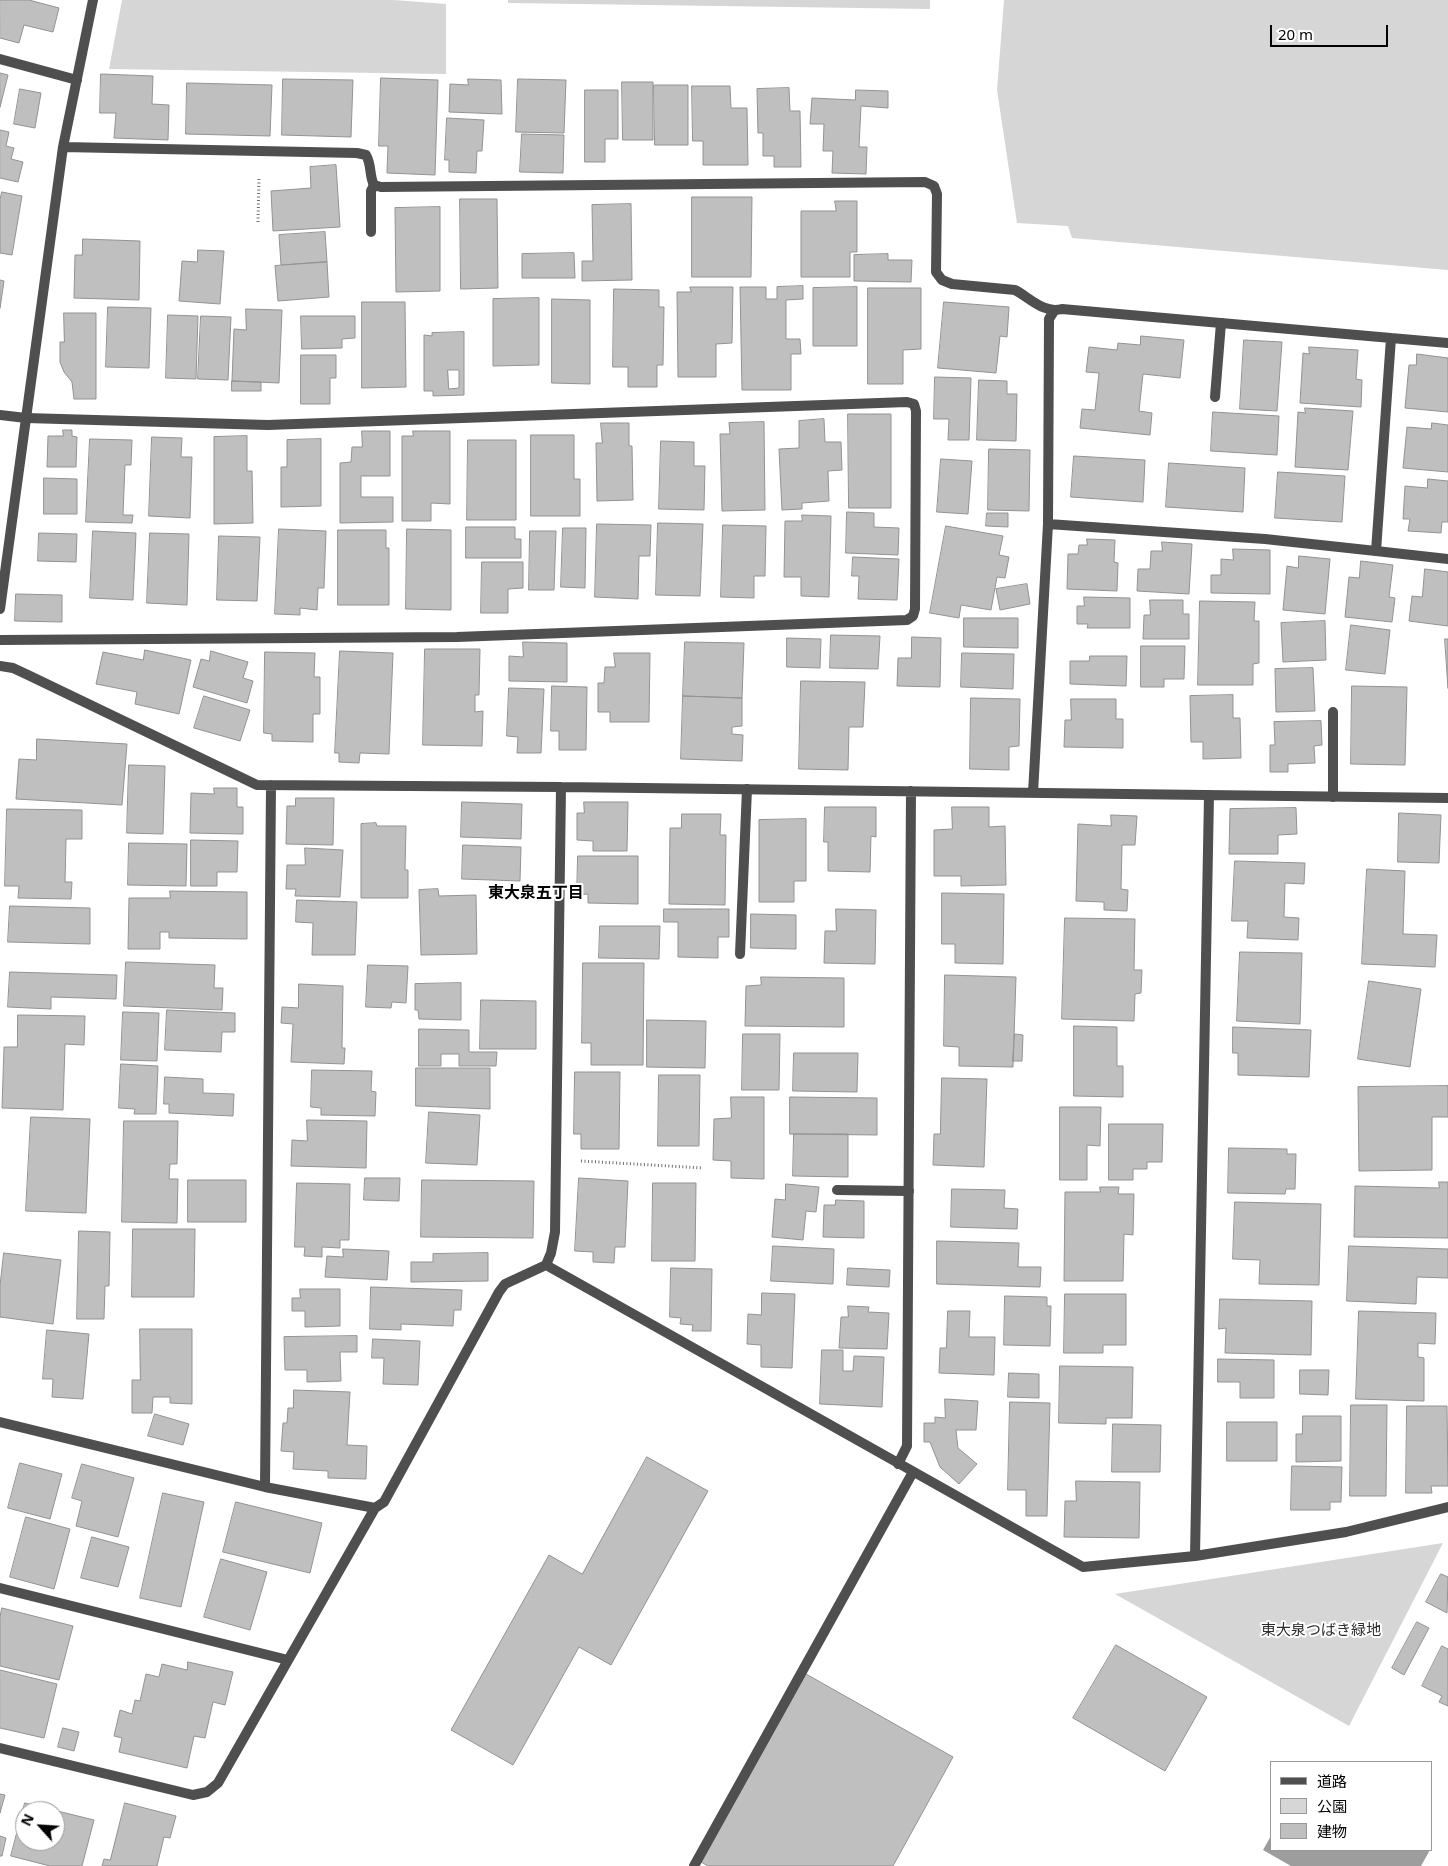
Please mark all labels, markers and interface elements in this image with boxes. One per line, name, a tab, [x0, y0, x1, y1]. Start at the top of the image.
scale bar	[1273, 15, 1390, 47]
text: 20 m	[1278, 24, 1313, 44]
district label: 東大泉五丁目	[488, 883, 584, 903]
park label: 東大泉つばき緑地	[1261, 1622, 1381, 1640]
legend	[1270, 1761, 1433, 1851]
text: 道路	[1317, 1771, 1347, 1791]
text: 公園	[1317, 1796, 1347, 1816]
north arrow	[15, 1801, 65, 1851]
text: N	[16, 1810, 38, 1829]
text: 建物	[1317, 1821, 1347, 1841]

